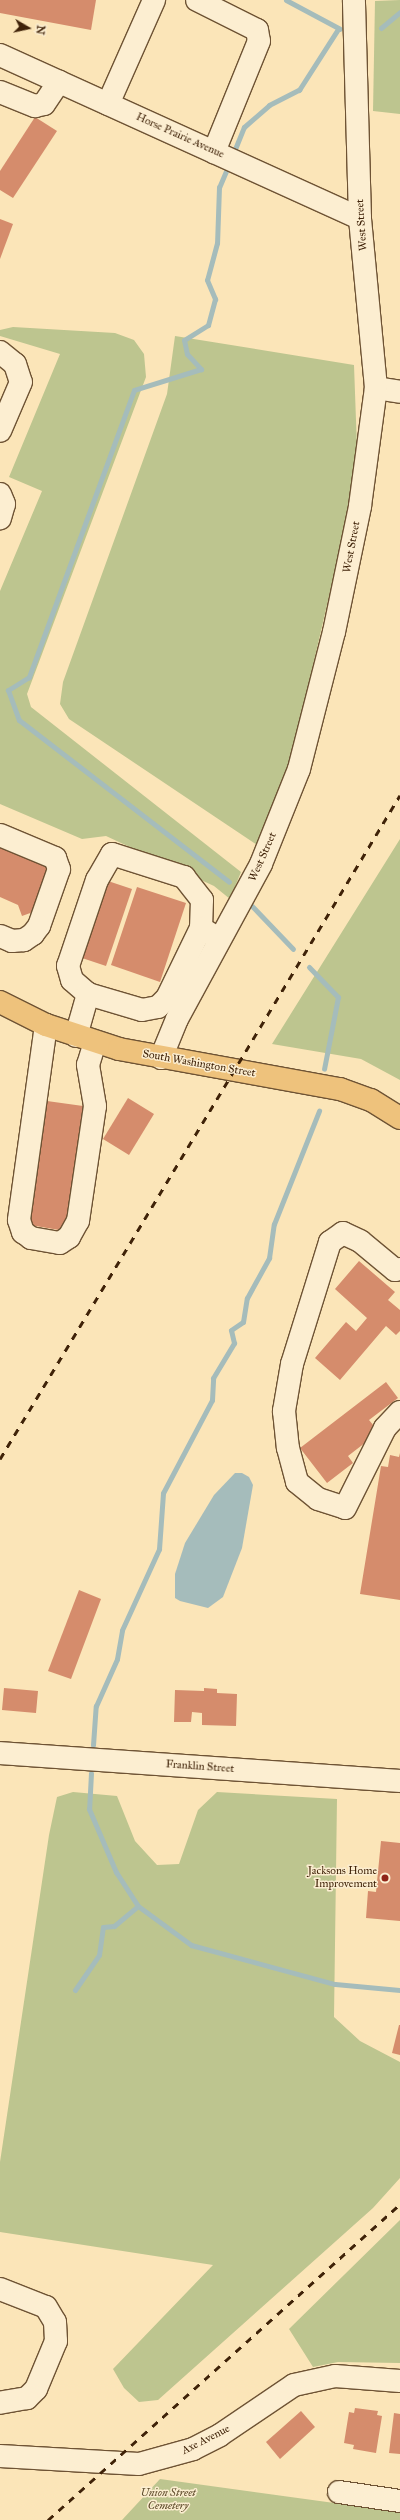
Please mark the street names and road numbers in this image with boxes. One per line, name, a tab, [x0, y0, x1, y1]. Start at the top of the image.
street label: Horse Prairie Avenue	[134, 111, 226, 161]
street label: West Street	[354, 199, 370, 251]
street label: West Street	[341, 520, 363, 574]
street label: West Street	[246, 830, 280, 884]
street label: South Washington Street	[142, 1048, 256, 1080]
street label: Franklin Street	[165, 1758, 235, 1776]
street label: Axe Avenue	[180, 2422, 232, 2458]

